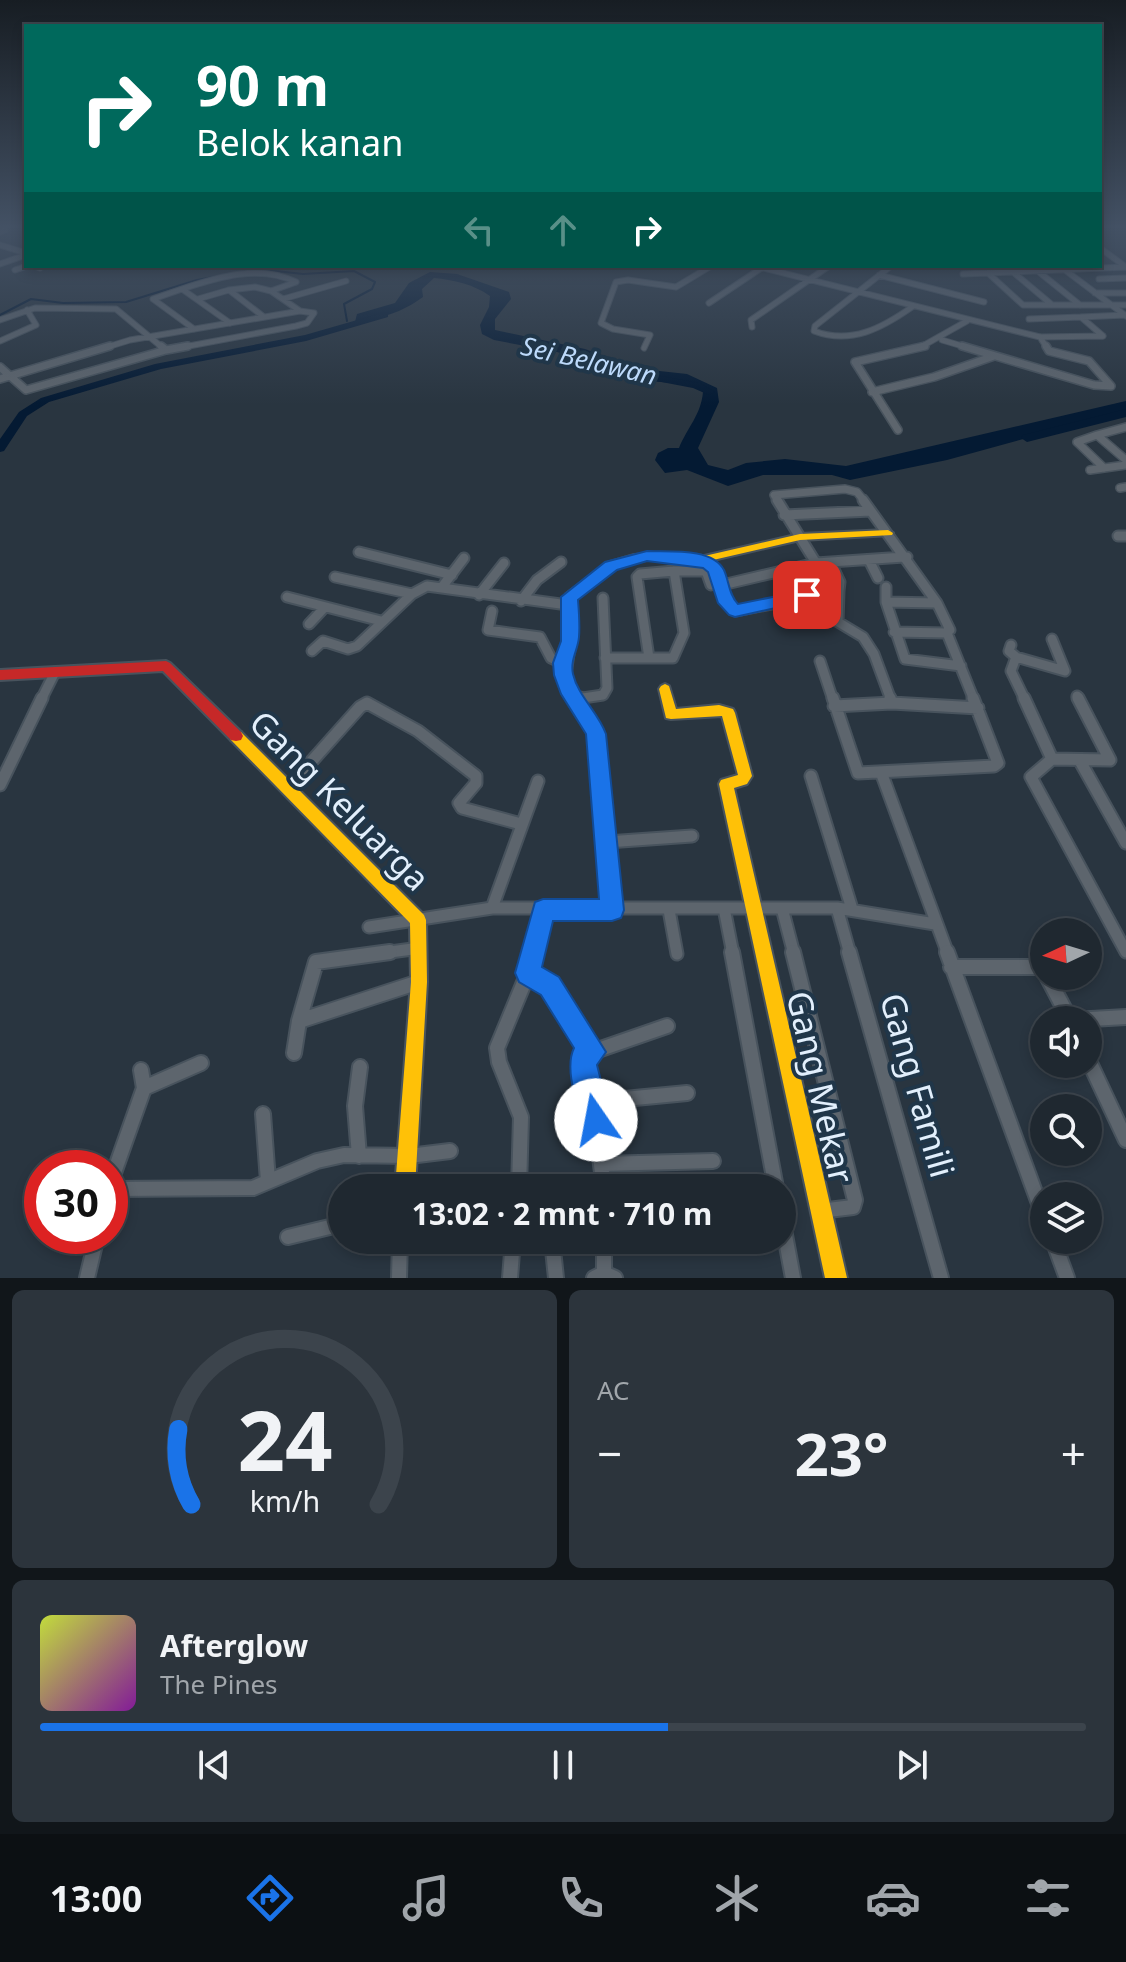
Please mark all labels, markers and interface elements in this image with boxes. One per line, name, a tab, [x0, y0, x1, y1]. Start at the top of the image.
text: 90 m	[196, 46, 329, 122]
icon: right	[64, 56, 168, 160]
text: Belok kanan	[196, 118, 403, 167]
icon: left	[457, 208, 501, 252]
icon: ahead	[541, 208, 585, 252]
icon: right	[625, 208, 669, 252]
water label: Sei Belawan	[518, 327, 660, 393]
pin	[773, 561, 841, 629]
icon: arrive	[785, 573, 829, 617]
street label: Gang Keluarga	[240, 700, 440, 900]
north arrow	[1030, 918, 1102, 990]
map controls	[1030, 918, 1102, 1254]
street label: Gang Mekar	[777, 986, 865, 1188]
street label: Gang Famili	[870, 988, 966, 1182]
button: sound	[1030, 1006, 1102, 1078]
position arrow	[554, 1078, 638, 1162]
button: search	[1030, 1094, 1102, 1166]
speed limit sign: 30	[24, 1150, 128, 1254]
button: layers	[1030, 1182, 1102, 1254]
text: 13:02 · 2 mnt · 710 m	[412, 1193, 712, 1234]
text: AC	[597, 1372, 630, 1408]
text: 24	[237, 1382, 332, 1495]
text: 23°	[794, 1412, 889, 1494]
text: −	[597, 1423, 622, 1483]
text: +	[1061, 1423, 1086, 1483]
text: km/h	[249, 1481, 320, 1520]
text: Afterglow	[160, 1625, 308, 1666]
text: The Pines	[160, 1666, 278, 1702]
icon: previous	[192, 1743, 236, 1787]
icon: pause	[541, 1743, 585, 1787]
icon: next	[890, 1743, 934, 1787]
icon: directions	[242, 1870, 298, 1926]
icon: music	[398, 1870, 454, 1926]
icon: phone	[553, 1870, 609, 1926]
icon: climate	[709, 1870, 765, 1926]
icon: car	[865, 1870, 921, 1926]
icon: filters	[1020, 1870, 1076, 1926]
text: 13:00	[50, 1874, 142, 1923]

